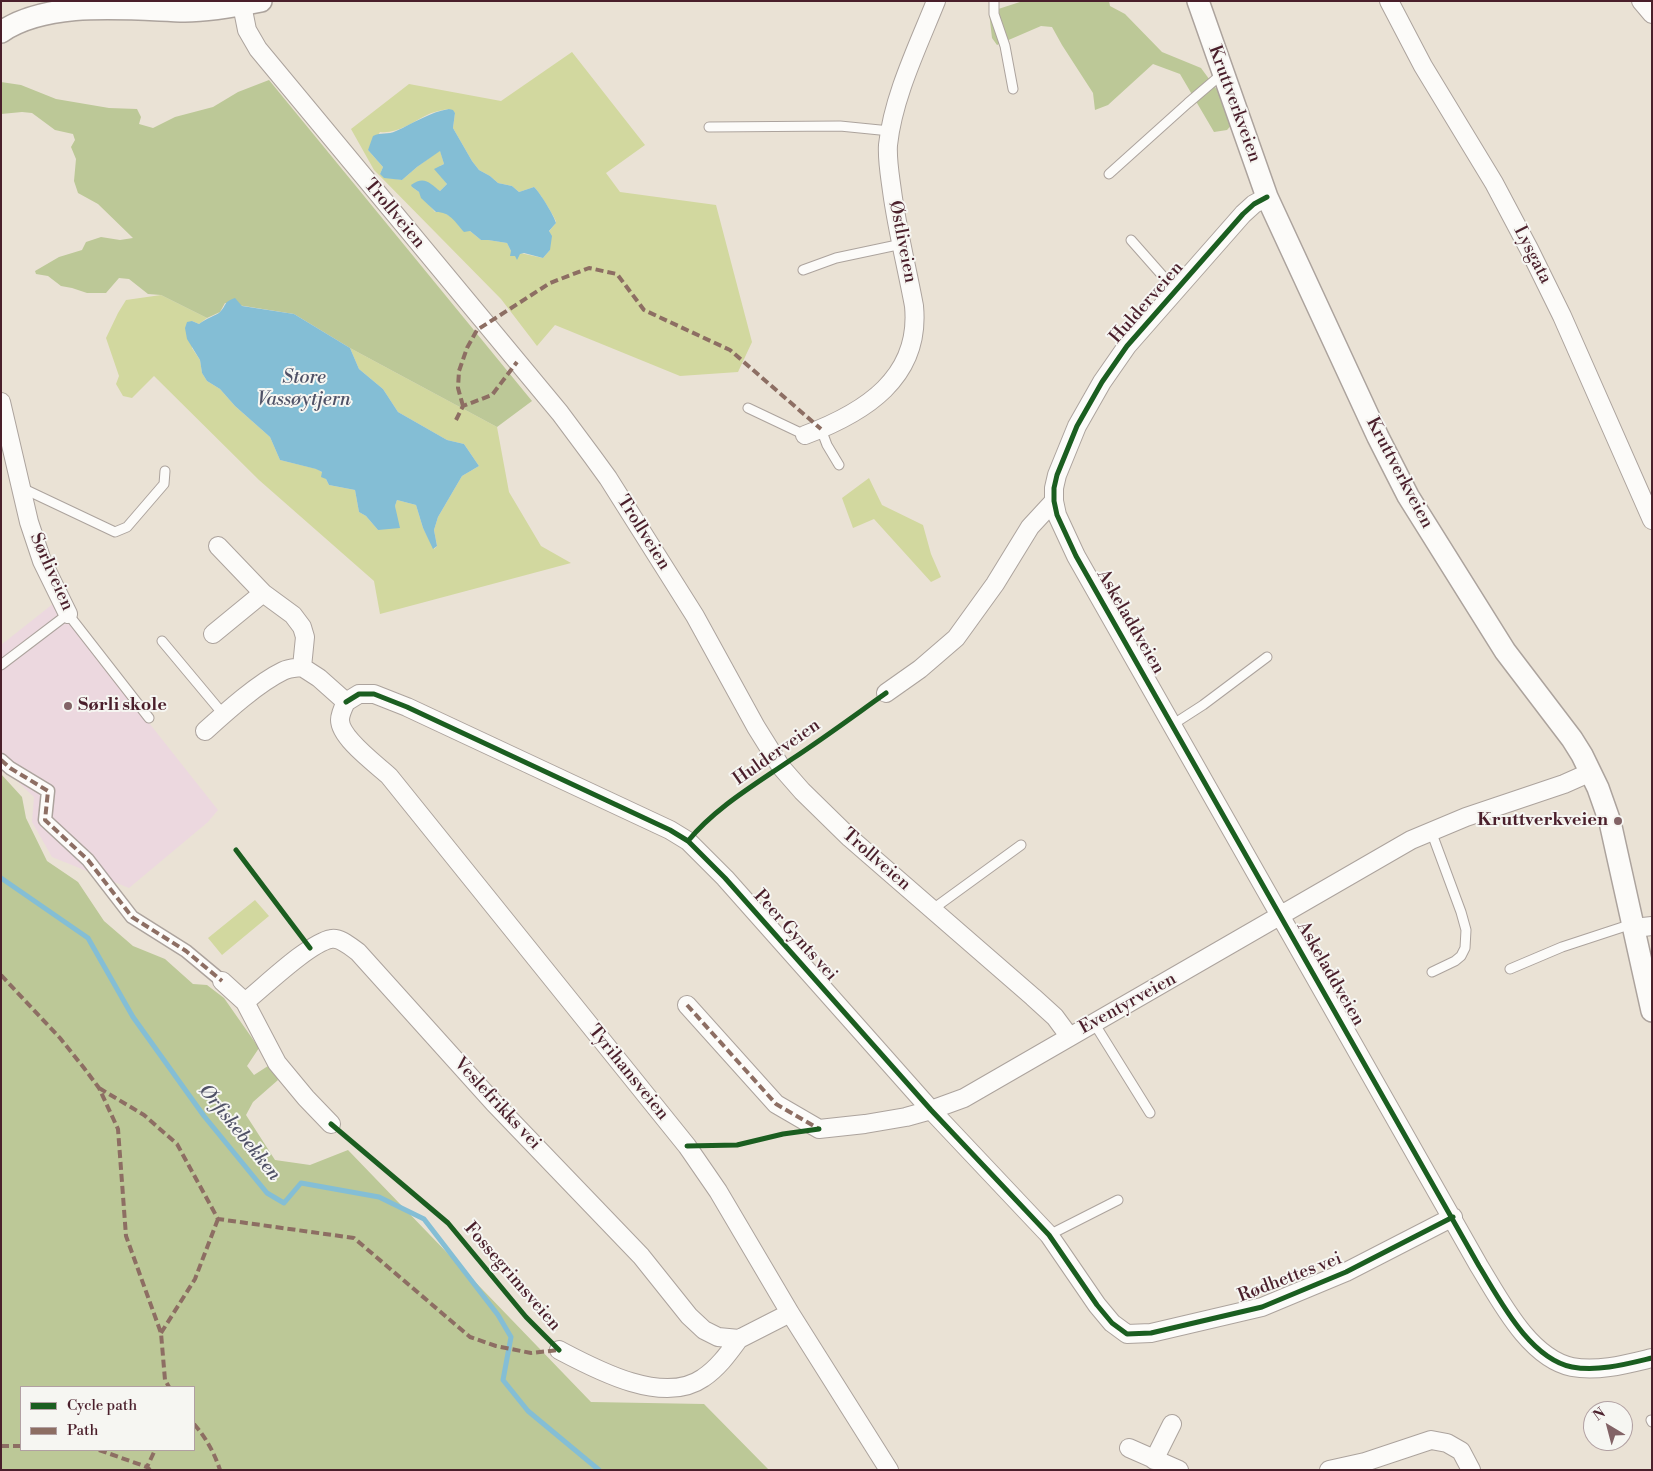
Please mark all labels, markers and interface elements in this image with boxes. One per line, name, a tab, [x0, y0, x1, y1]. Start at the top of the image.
street label: Kruttverkveien	[1203, 43, 1265, 165]
street label: Trollveien	[359, 175, 429, 253]
street label: Østliveien	[883, 199, 921, 285]
street label: Lysgata	[1508, 222, 1556, 288]
street label: Hulderveien	[1106, 258, 1188, 348]
water label: Store Vassøytjern	[257, 367, 351, 411]
street label: Kruttverkveien	[1361, 414, 1437, 532]
street label: Trollveien	[612, 492, 674, 574]
street label: Sørliveien	[24, 530, 78, 614]
street label: Askeladdveien	[1091, 566, 1169, 678]
place label: Sørli skole	[78, 695, 167, 717]
marker: Sørli skole	[62, 700, 74, 712]
street label: Hulderveien	[729, 715, 825, 791]
place label: Kruttverkveien	[1477, 810, 1608, 832]
marker: Kruttverkveien	[1612, 815, 1624, 827]
street label: Trollveien	[837, 824, 915, 896]
street label: Peer Gynts vei	[748, 886, 842, 986]
street label: Askeladdveien	[1291, 918, 1369, 1030]
street label: Eventyrveien	[1076, 968, 1180, 1040]
street label: Tyrihansveien	[583, 1021, 673, 1125]
street label: Veslefrikks vei	[449, 1053, 545, 1155]
water label: Ørfiskebekken	[193, 1080, 285, 1186]
street label: Fossegrimsveien	[459, 1218, 565, 1336]
street label: Rødhettes vei	[1235, 1248, 1345, 1308]
legend	[20, 1386, 195, 1451]
text: Cycle path	[67, 1396, 137, 1415]
north arrow	[1583, 1401, 1633, 1451]
text: N	[1590, 1404, 1609, 1425]
text: Path	[67, 1421, 99, 1440]

